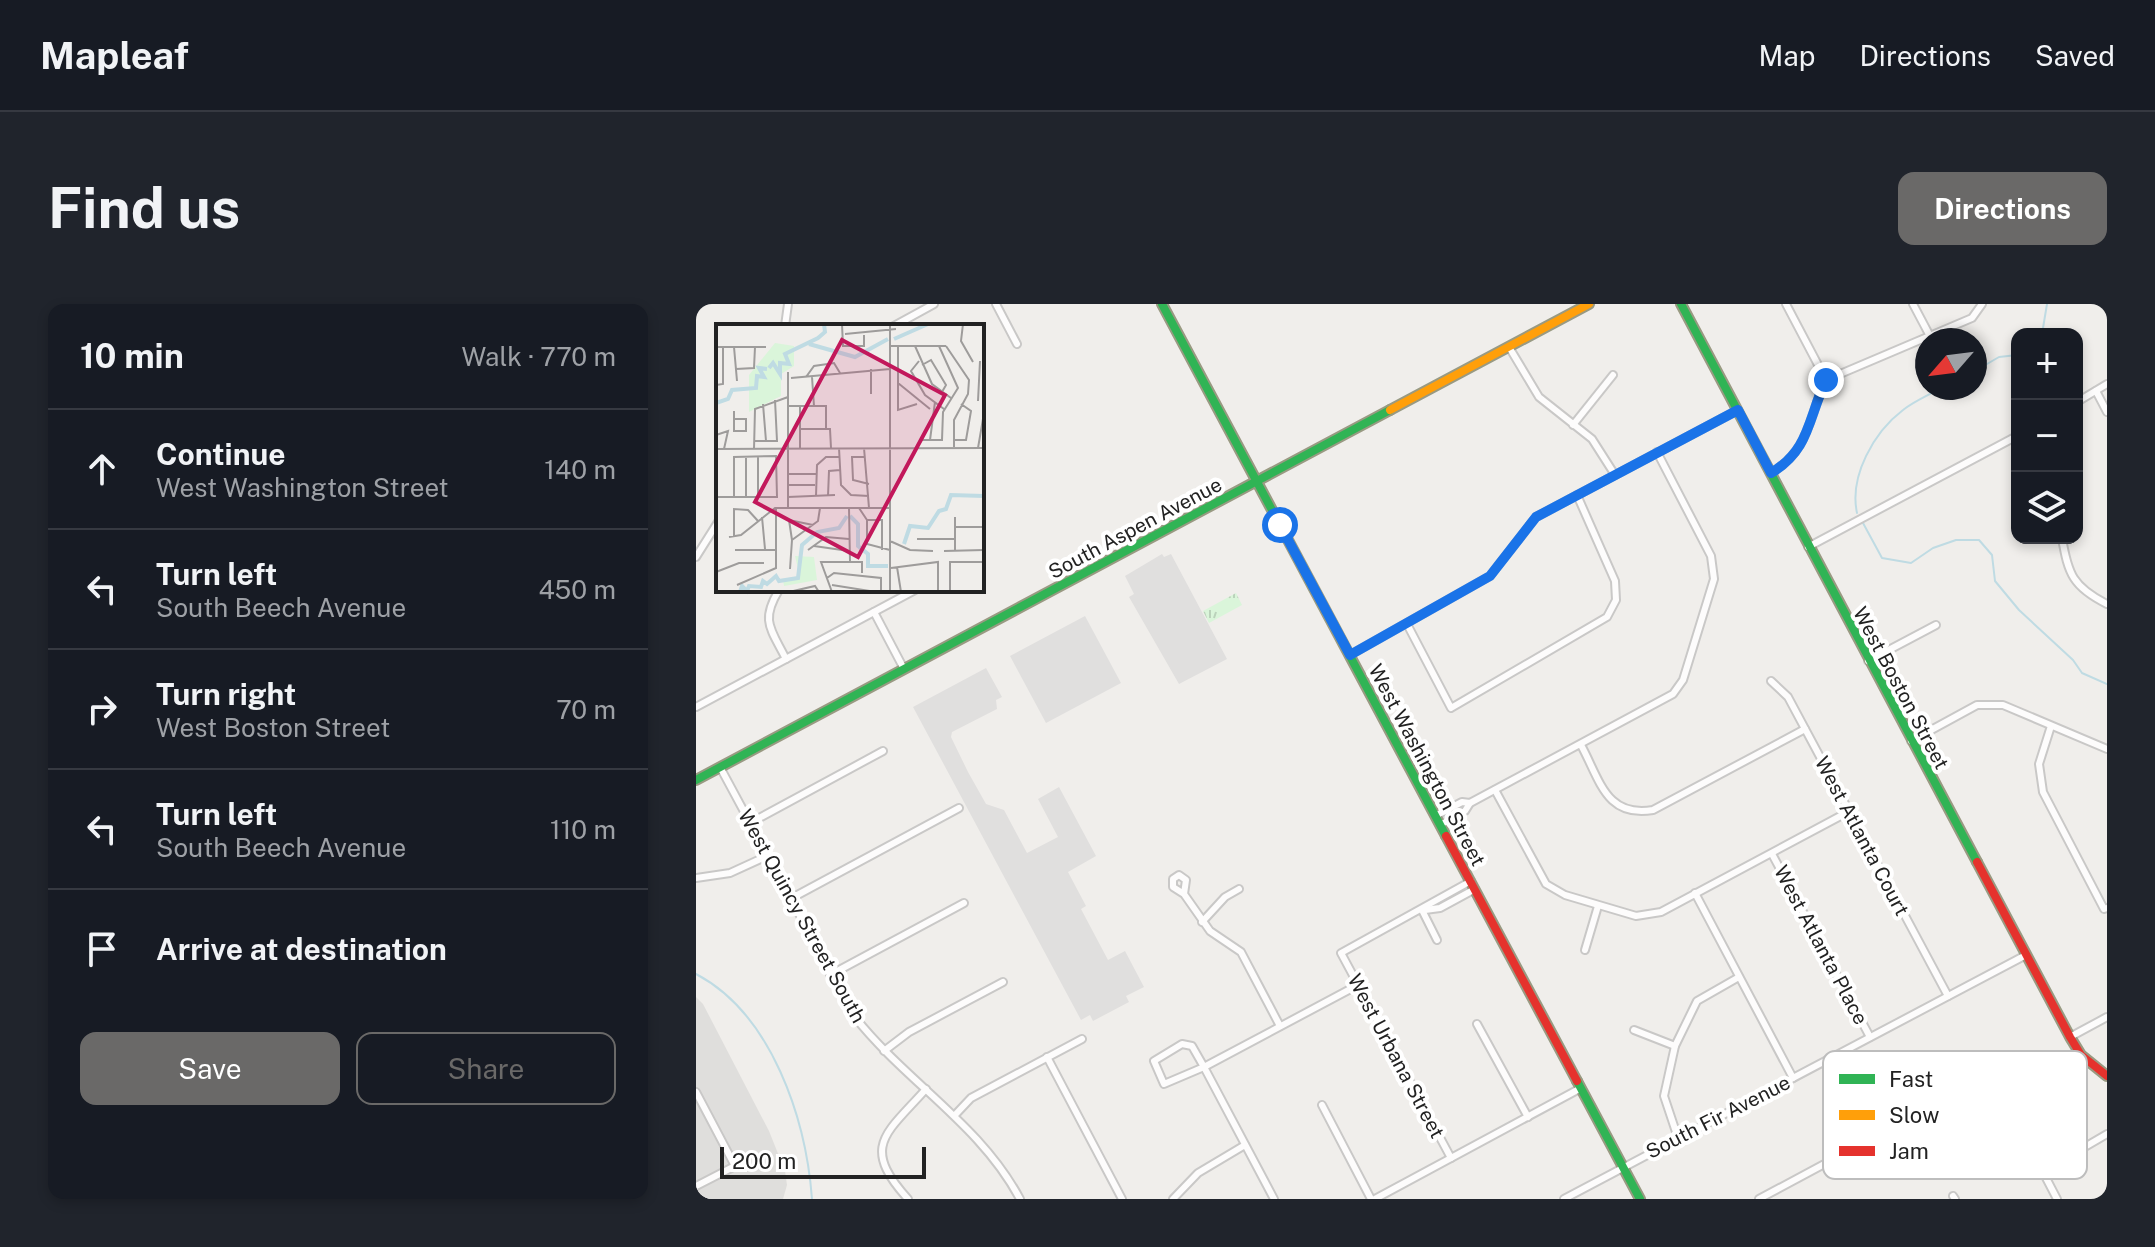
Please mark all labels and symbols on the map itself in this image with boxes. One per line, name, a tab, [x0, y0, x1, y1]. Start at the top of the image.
inset map	[716, 324, 984, 592]
north arrow	[1915, 328, 1987, 400]
route end	[1808, 362, 1844, 398]
street label: South Aspen Avenue	[1044, 472, 1226, 584]
route start	[1262, 507, 1298, 543]
street label: West Boston Street	[1848, 603, 1954, 773]
street label: West Washington Street	[1364, 660, 1490, 870]
street label: West Atlanta Court	[1810, 752, 1914, 920]
street label: West Quincy Street South	[733, 805, 871, 1027]
street label: West Atlanta Place	[1769, 861, 1873, 1029]
street label: West Urbana Street	[1343, 970, 1449, 1142]
legend	[1823, 1051, 2087, 1179]
text: Fast	[1889, 1066, 1933, 1092]
street label: South Fir Avenue	[1642, 1070, 1794, 1164]
text: Slow	[1889, 1102, 1939, 1128]
text: Jam	[1889, 1138, 1929, 1164]
scale bar	[720, 1143, 926, 1179]

